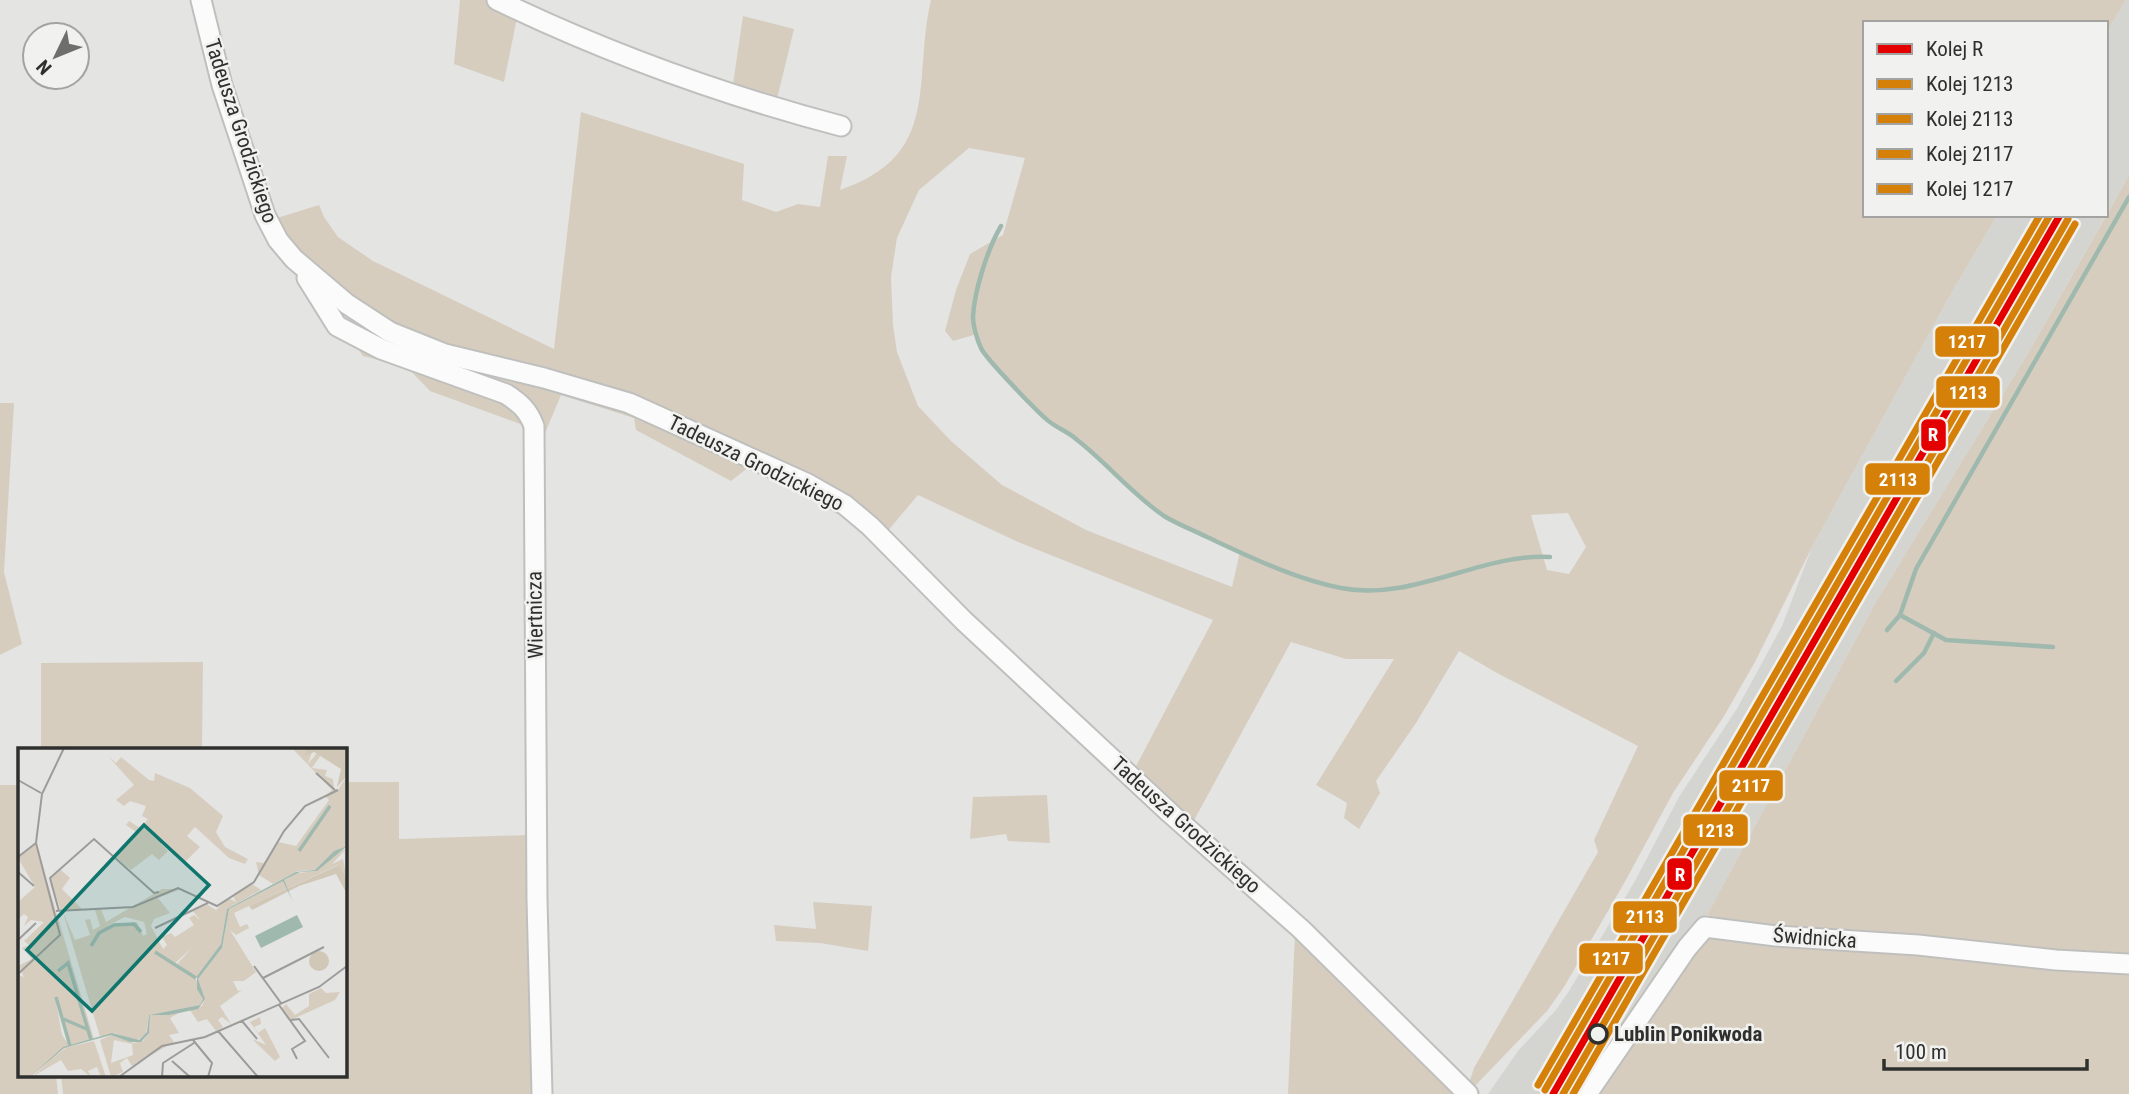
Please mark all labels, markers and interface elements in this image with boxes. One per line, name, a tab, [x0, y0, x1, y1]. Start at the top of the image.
north arrow	[21, 21, 91, 91]
legend	[1863, 21, 2108, 217]
street label: Tadeusza Grodzickiego	[200, 36, 282, 226]
text: Kolej R	[1926, 37, 1983, 61]
text: N	[32, 55, 56, 79]
text: Kolej 1213	[1926, 72, 2013, 96]
text: Kolej 2113	[1926, 107, 2013, 131]
text: Kolej 2117	[1926, 142, 2013, 166]
text: Kolej 1217	[1926, 177, 2013, 201]
line badge: 1217	[1934, 325, 2000, 358]
text: 1217	[1948, 330, 1986, 353]
line badge: 1213	[1935, 375, 2001, 409]
text: 1213	[1949, 381, 1987, 404]
street label: Tadeusza Grodzickiego	[664, 410, 848, 516]
line badge: R	[1920, 418, 1947, 452]
text: R	[1928, 423, 1939, 446]
line badge: 2113	[1864, 462, 1931, 496]
text: 2113	[1879, 468, 1917, 491]
street label: Wiertnicza	[522, 571, 548, 659]
inset map	[18, 748, 346, 1076]
street label: Tadeusza Grodzickiego	[1107, 752, 1265, 898]
line badge: 2117	[1718, 769, 1784, 802]
text: 2117	[1732, 774, 1770, 797]
line badge: 1213	[1682, 813, 1749, 847]
text: 1213	[1696, 819, 1734, 842]
line badge: R	[1666, 857, 1693, 891]
text: R	[1675, 863, 1686, 886]
line badge: 2113	[1612, 900, 1678, 934]
text: 2113	[1626, 905, 1664, 928]
street label: Świdnicka	[1772, 923, 1858, 953]
line badge: 1217	[1578, 942, 1644, 975]
text: 1217	[1592, 947, 1630, 970]
place label: Lublin Ponikwoda	[1614, 1022, 1762, 1046]
marker: Lublin Ponikwoda	[1588, 1024, 1608, 1044]
scale bar	[1884, 1028, 2087, 1072]
text: 100 m	[1895, 1040, 1947, 1064]

